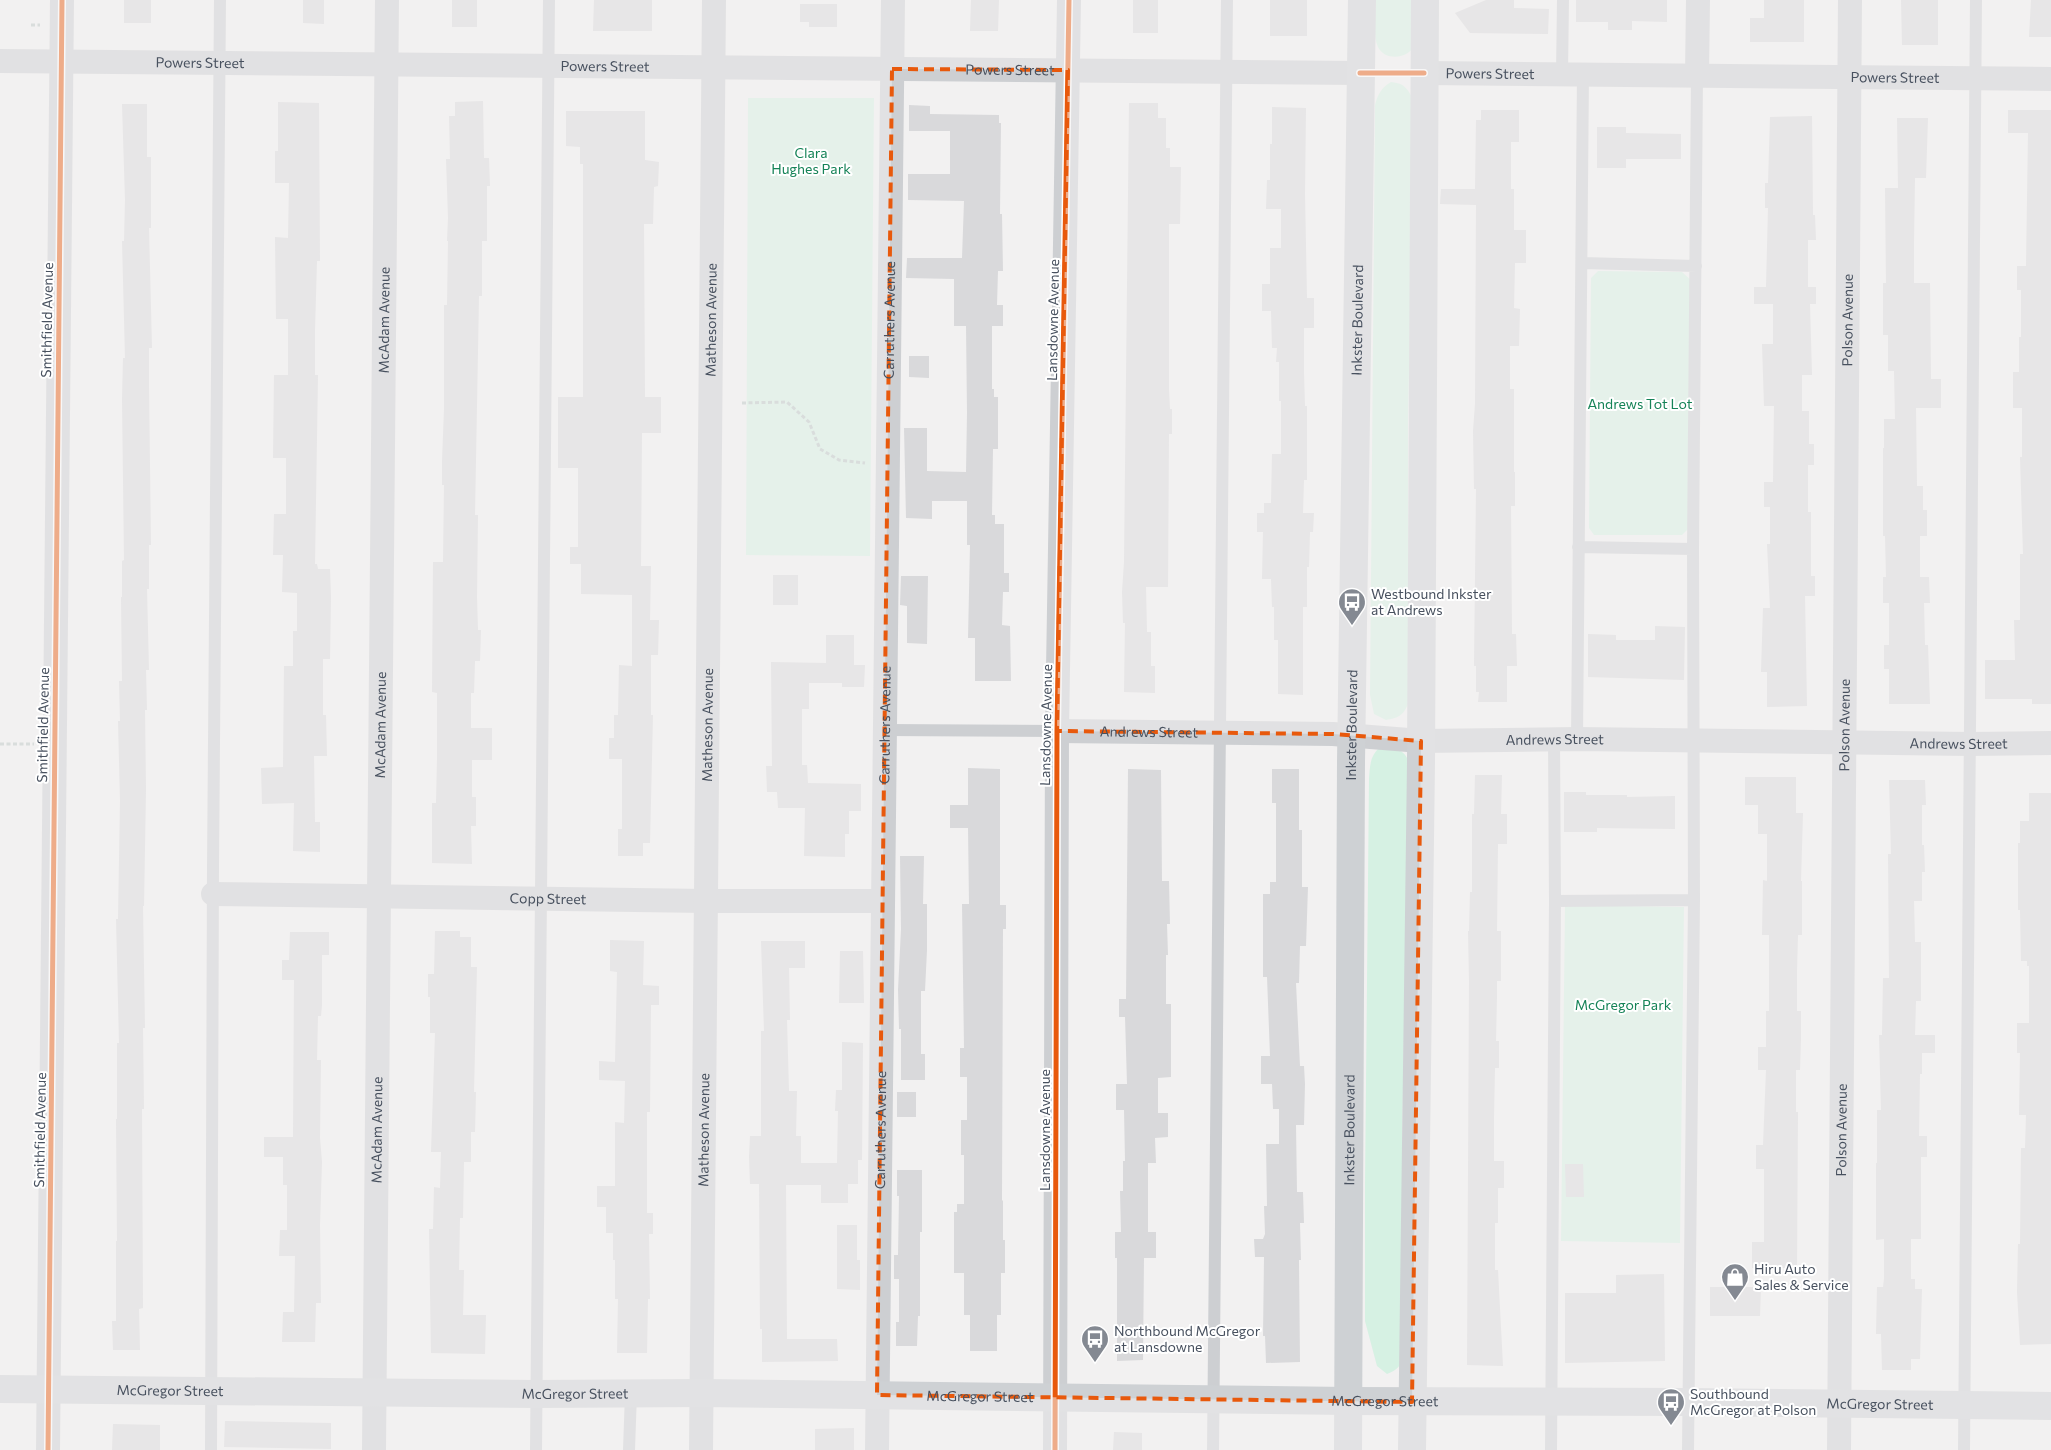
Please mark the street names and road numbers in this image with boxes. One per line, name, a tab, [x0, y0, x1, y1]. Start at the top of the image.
street label: Powers Street	[155, 53, 245, 71]
street label: Powers Street	[560, 57, 650, 75]
street label: Powers Street	[965, 61, 1055, 78]
street label: Powers Street	[1445, 64, 1535, 82]
street label: Powers Street	[1850, 68, 1940, 86]
street label: Lansdowne Avenue	[1043, 259, 1062, 381]
street label: Carruthers Avenue	[880, 261, 898, 379]
street label: Smithfield Avenue	[37, 262, 56, 378]
street label: Matheson Avenue	[702, 263, 720, 377]
street label: Inkster Boulevard	[1348, 264, 1366, 376]
street label: McAdam Avenue	[375, 267, 393, 373]
street label: Polson Avenue	[1838, 274, 1856, 366]
street label: Lansdowne Avenue	[1036, 664, 1055, 786]
street label: Carruthers Avenue	[875, 666, 894, 784]
street label: Smithfield Avenue	[33, 667, 52, 783]
street label: Matheson Avenue	[698, 668, 716, 782]
street label: Inkster Boulevard	[1342, 669, 1360, 781]
street label: McAdam Avenue	[371, 672, 389, 778]
street label: Polson Avenue	[1835, 679, 1853, 771]
street label: Andrews Street	[1100, 722, 1198, 741]
street label: Andrews Street	[1505, 730, 1604, 748]
street label: Andrews Street	[1909, 734, 2008, 752]
street label: Copp Street	[509, 889, 587, 907]
street label: Lansdowne Avenue	[1036, 1069, 1053, 1191]
street label: Carruthers Avenue	[871, 1071, 889, 1189]
street label: Smithfield Avenue	[30, 1072, 49, 1188]
street label: Matheson Avenue	[694, 1073, 712, 1187]
street label: Inkster Boulevard	[1340, 1074, 1358, 1186]
street label: McAdam Avenue	[367, 1077, 385, 1183]
street label: Polson Avenue	[1832, 1084, 1850, 1176]
street label: McGregor Street	[116, 1381, 224, 1399]
street label: McGregor Street	[521, 1384, 629, 1402]
street label: McGregor Street	[926, 1387, 1034, 1405]
street label: McGregor Street	[1331, 1392, 1439, 1409]
street label: McGregor Street	[1826, 1395, 1934, 1413]

